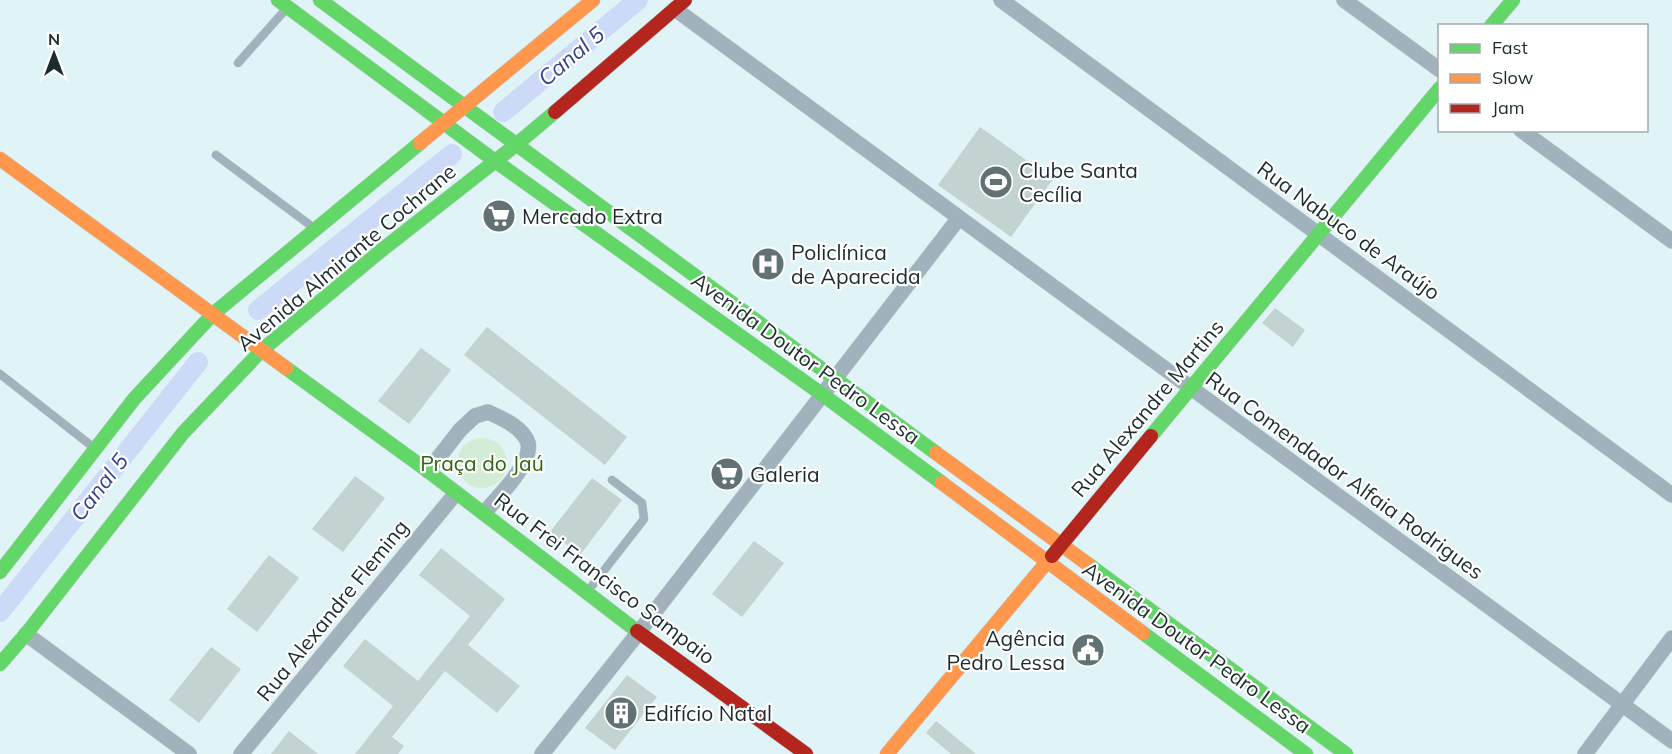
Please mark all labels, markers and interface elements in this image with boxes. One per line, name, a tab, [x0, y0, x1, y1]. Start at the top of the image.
water label: Canal 5	[532, 20, 610, 92]
north arrow	[24, 24, 84, 84]
legend	[1438, 24, 1648, 132]
text: N	[48, 29, 60, 49]
text: Fast	[1492, 36, 1528, 59]
text: Slow	[1492, 66, 1534, 89]
text: Jam	[1492, 96, 1525, 119]
street label: Rua Nabuco de Araújo	[1253, 155, 1445, 305]
place label: Clube Santa Cecília	[1019, 157, 1138, 207]
street label: Avenida Almirante Cochrane	[231, 158, 461, 356]
sports icon: Clube Santa Cecília	[978, 164, 1014, 200]
supermarket icon: Mercado Extra	[481, 198, 517, 234]
place label: Mercado Extra	[522, 203, 663, 229]
place label: Policlínica de Aparecida	[791, 239, 921, 289]
hospital icon: Policlínica de Aparecida	[750, 246, 786, 282]
street label: Avenida Doutor Pedro Lessa	[687, 266, 925, 450]
street label: Rua Alexandre Martins	[1065, 314, 1229, 502]
street label: Rua Comendador Alfaia Rodrigues	[1201, 366, 1489, 584]
water label: Canal 5	[64, 448, 134, 526]
park label: Praça do Jaú	[420, 450, 544, 476]
supermarket icon: Galeria	[709, 456, 745, 492]
place label: Galeria	[750, 461, 820, 487]
street label: Rua Frei Francisco Sampaio	[490, 487, 720, 669]
street label: Rua Alexandre Fleming	[251, 514, 413, 706]
street label: Avenida Doutor Pedro Lessa	[1078, 555, 1316, 739]
place label: Agência Pedro Lessa	[947, 625, 1065, 675]
public building icon: Agência Pedro Lessa	[1070, 632, 1106, 668]
building icon: Edifício Natal	[603, 695, 639, 731]
place label: Edifício Natal	[644, 700, 772, 726]

